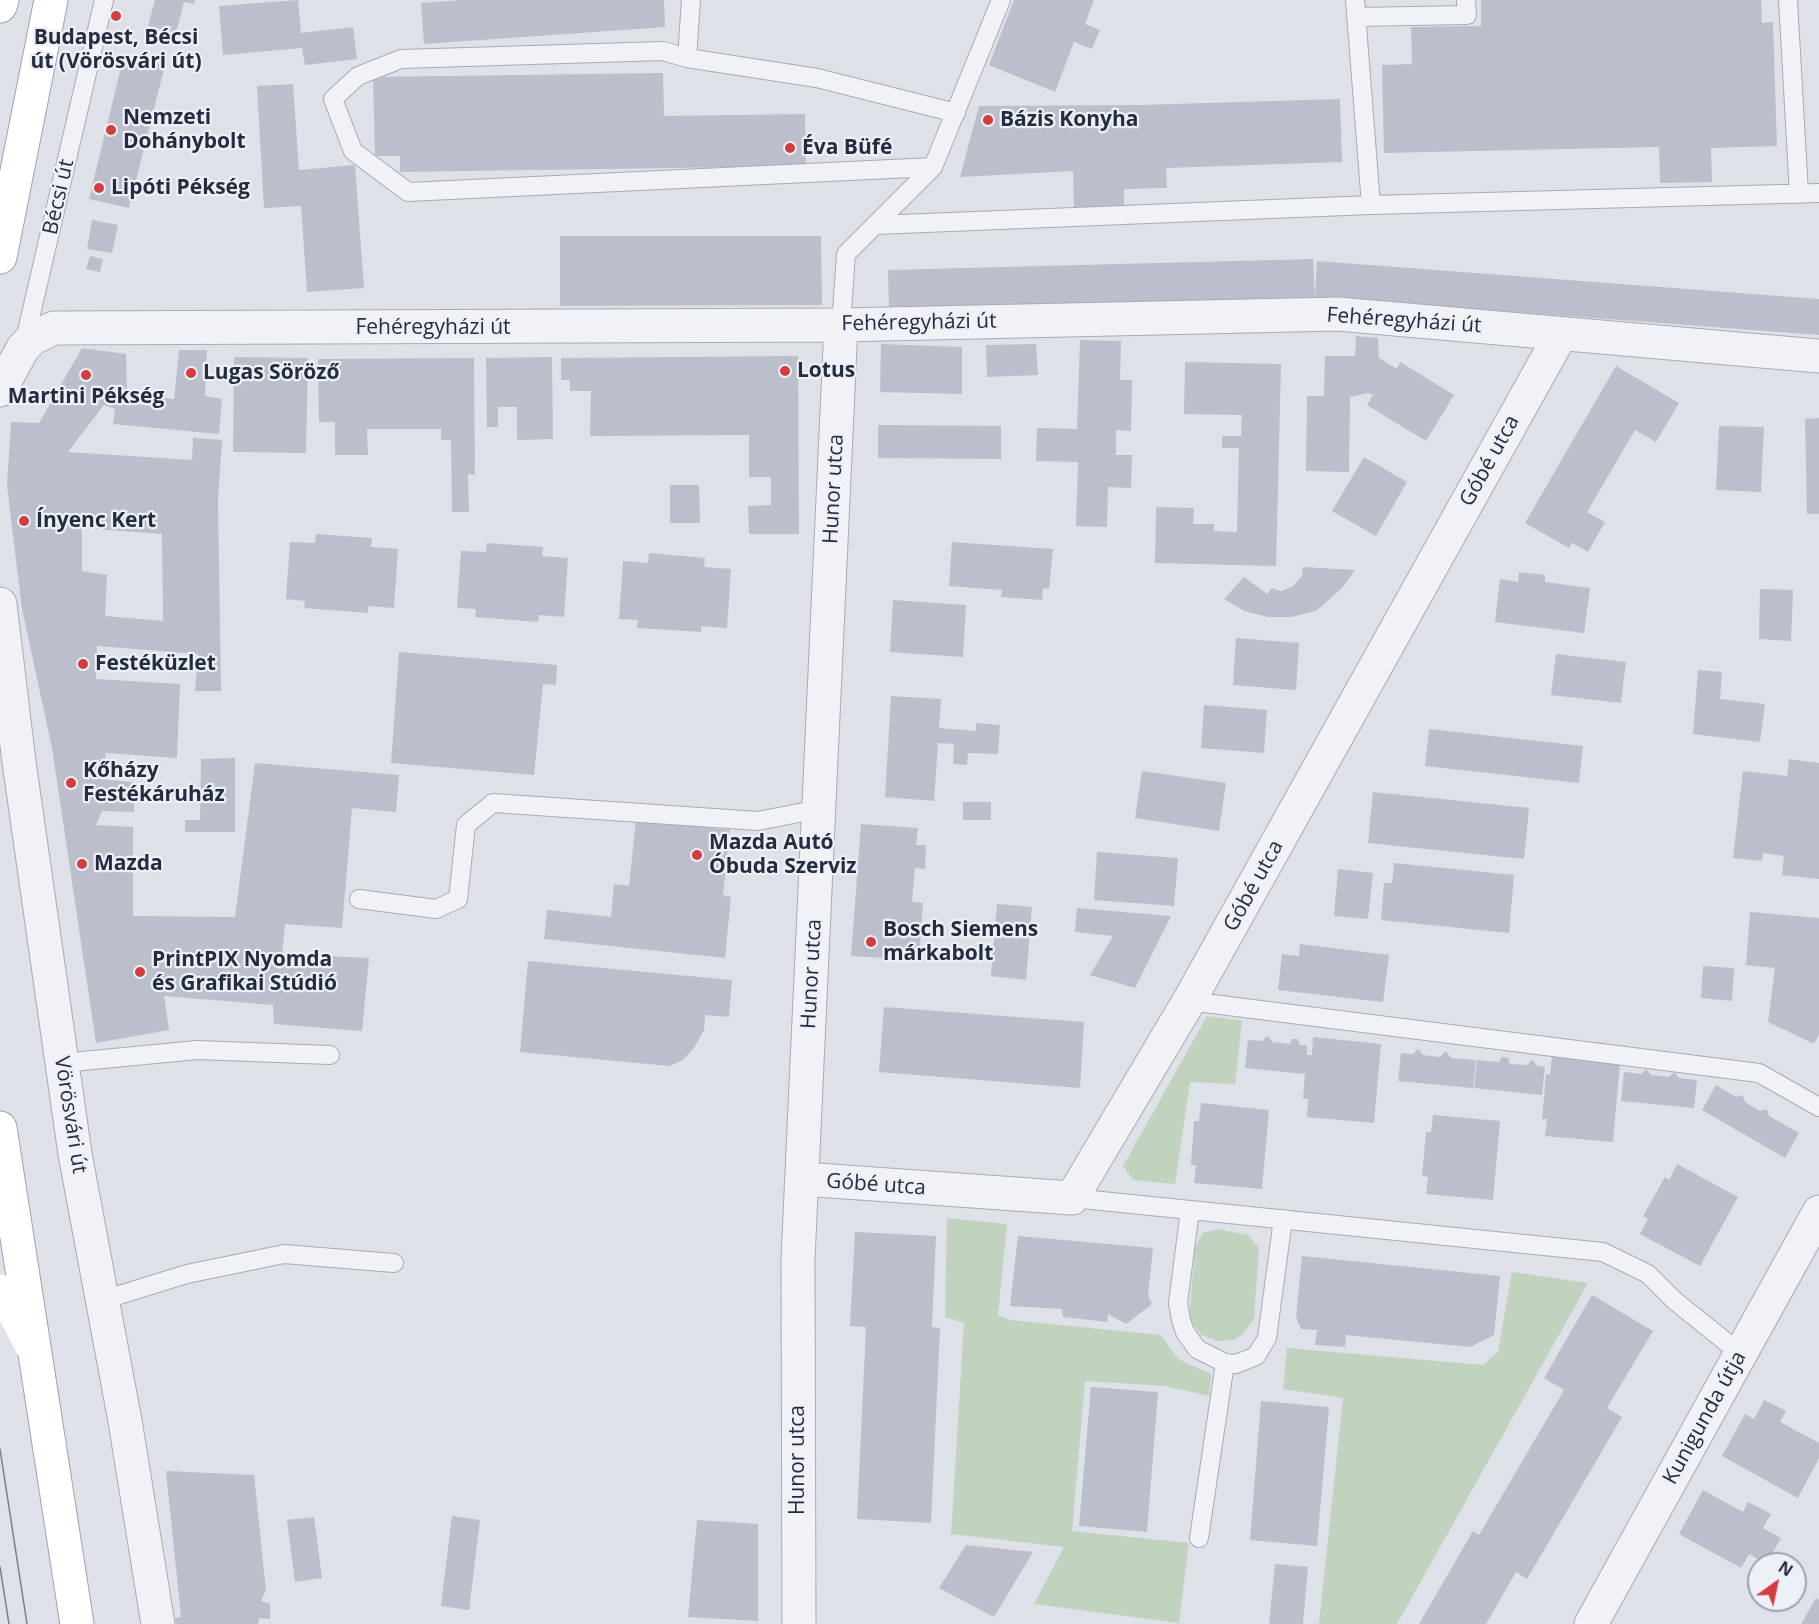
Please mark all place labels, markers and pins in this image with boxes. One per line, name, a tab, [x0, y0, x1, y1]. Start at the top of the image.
marker: Budapest, Bécsi út (Vörösvári út)	[109, 9, 123, 23]
place label: Budapest, Bécsi út (Vörösvári út)	[30, 25, 202, 75]
place label: Nemzeti Dohánybolt	[123, 105, 246, 155]
place label: Bázis Konyha	[1000, 107, 1139, 133]
marker: Bázis Konyha	[981, 113, 995, 127]
marker: Nemzeti Dohánybolt	[104, 123, 118, 137]
place label: Éva Büfé	[802, 135, 892, 161]
marker: Éva Büfé	[783, 141, 797, 155]
place label: Lipóti Pékség	[111, 175, 250, 201]
marker: Lipóti Pékség	[92, 181, 106, 195]
place label: Lotus	[797, 358, 855, 384]
place label: Lugas Söröző	[203, 360, 339, 386]
marker: Lotus	[778, 364, 792, 378]
marker: Lugas Söröző	[184, 366, 198, 380]
marker: Martini Pékség	[79, 368, 93, 382]
place label: Martini Pékség	[8, 384, 164, 410]
place label: Ínyenc Kert	[36, 508, 156, 534]
marker: Ínyenc Kert	[17, 514, 31, 528]
place label: Festéküzlet	[95, 651, 216, 677]
marker: Festéküzlet	[76, 657, 90, 671]
place label: Kőházy Festékáruház	[83, 758, 225, 808]
marker: Kőházy Festékáruház	[64, 776, 78, 790]
place label: Mazda Autó Óbuda Szerviz	[709, 830, 857, 880]
marker: Mazda Autó Óbuda Szerviz	[690, 848, 704, 862]
place label: Mazda	[94, 851, 163, 877]
marker: Mazda	[75, 857, 89, 871]
place label: Bosch Siemens márkabolt	[883, 917, 1038, 967]
marker: Bosch Siemens márkabolt	[864, 935, 878, 949]
place label: PrintPIX Nyomda és Grafikai Stúdió	[152, 947, 337, 997]
marker: PrintPIX Nyomda és Grafikai Stúdió	[133, 965, 147, 979]

